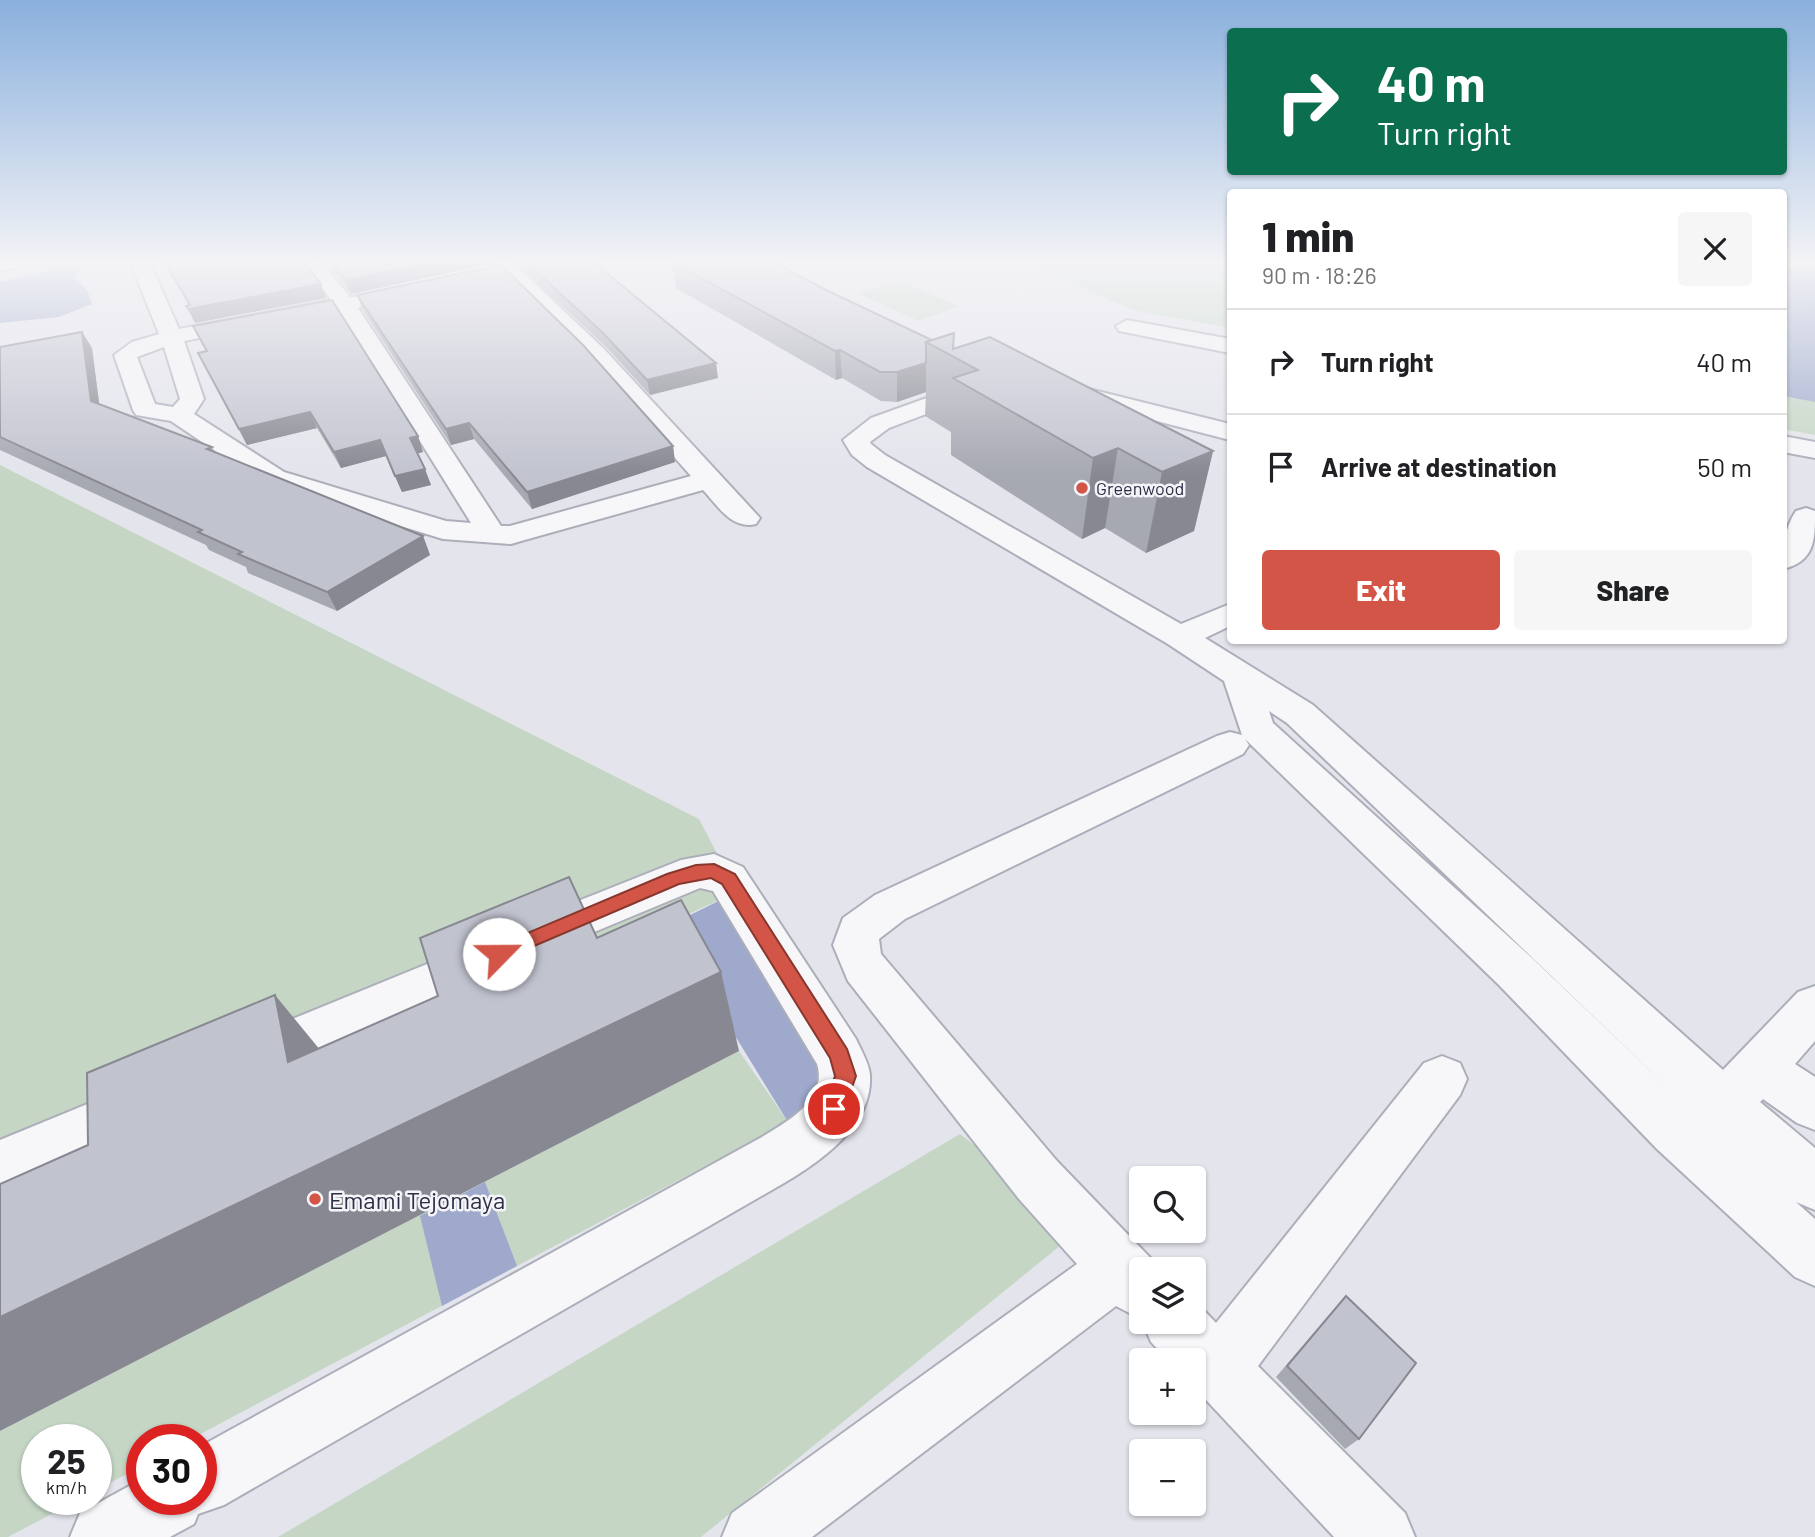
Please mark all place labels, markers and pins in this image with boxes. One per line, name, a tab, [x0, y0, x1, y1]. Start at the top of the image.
place label: Greenwood	[1096, 477, 1184, 499]
marker: Greenwood	[1074, 480, 1090, 496]
pin	[804, 1079, 864, 1139]
place label: Emami Tejomaya	[329, 1185, 505, 1214]
marker: Emami Tejomaya	[307, 1191, 323, 1207]

